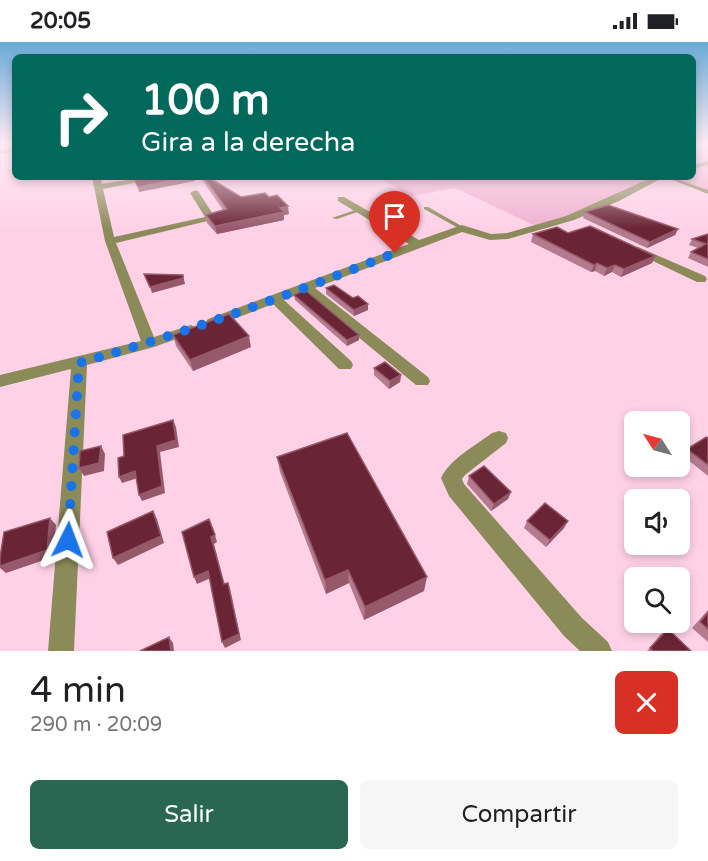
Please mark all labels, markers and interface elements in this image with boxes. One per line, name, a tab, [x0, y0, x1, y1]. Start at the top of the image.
text: 20:05	[30, 8, 91, 34]
text: 100 m	[141, 75, 270, 126]
icon: right	[42, 78, 120, 156]
text: Gira a la derecha	[141, 126, 355, 159]
pin	[369, 191, 420, 253]
icon: arrive	[378, 200, 411, 233]
north arrow	[624, 411, 690, 477]
map controls	[624, 411, 690, 633]
button: sound	[624, 489, 690, 555]
position arrow	[36, 508, 100, 572]
button: search	[624, 567, 690, 633]
text: 4 min	[30, 669, 126, 712]
button: close	[615, 671, 678, 734]
text: 290 m · 20:09	[30, 713, 162, 737]
button: Salir	[30, 780, 348, 849]
button: Compartir	[360, 780, 678, 849]

